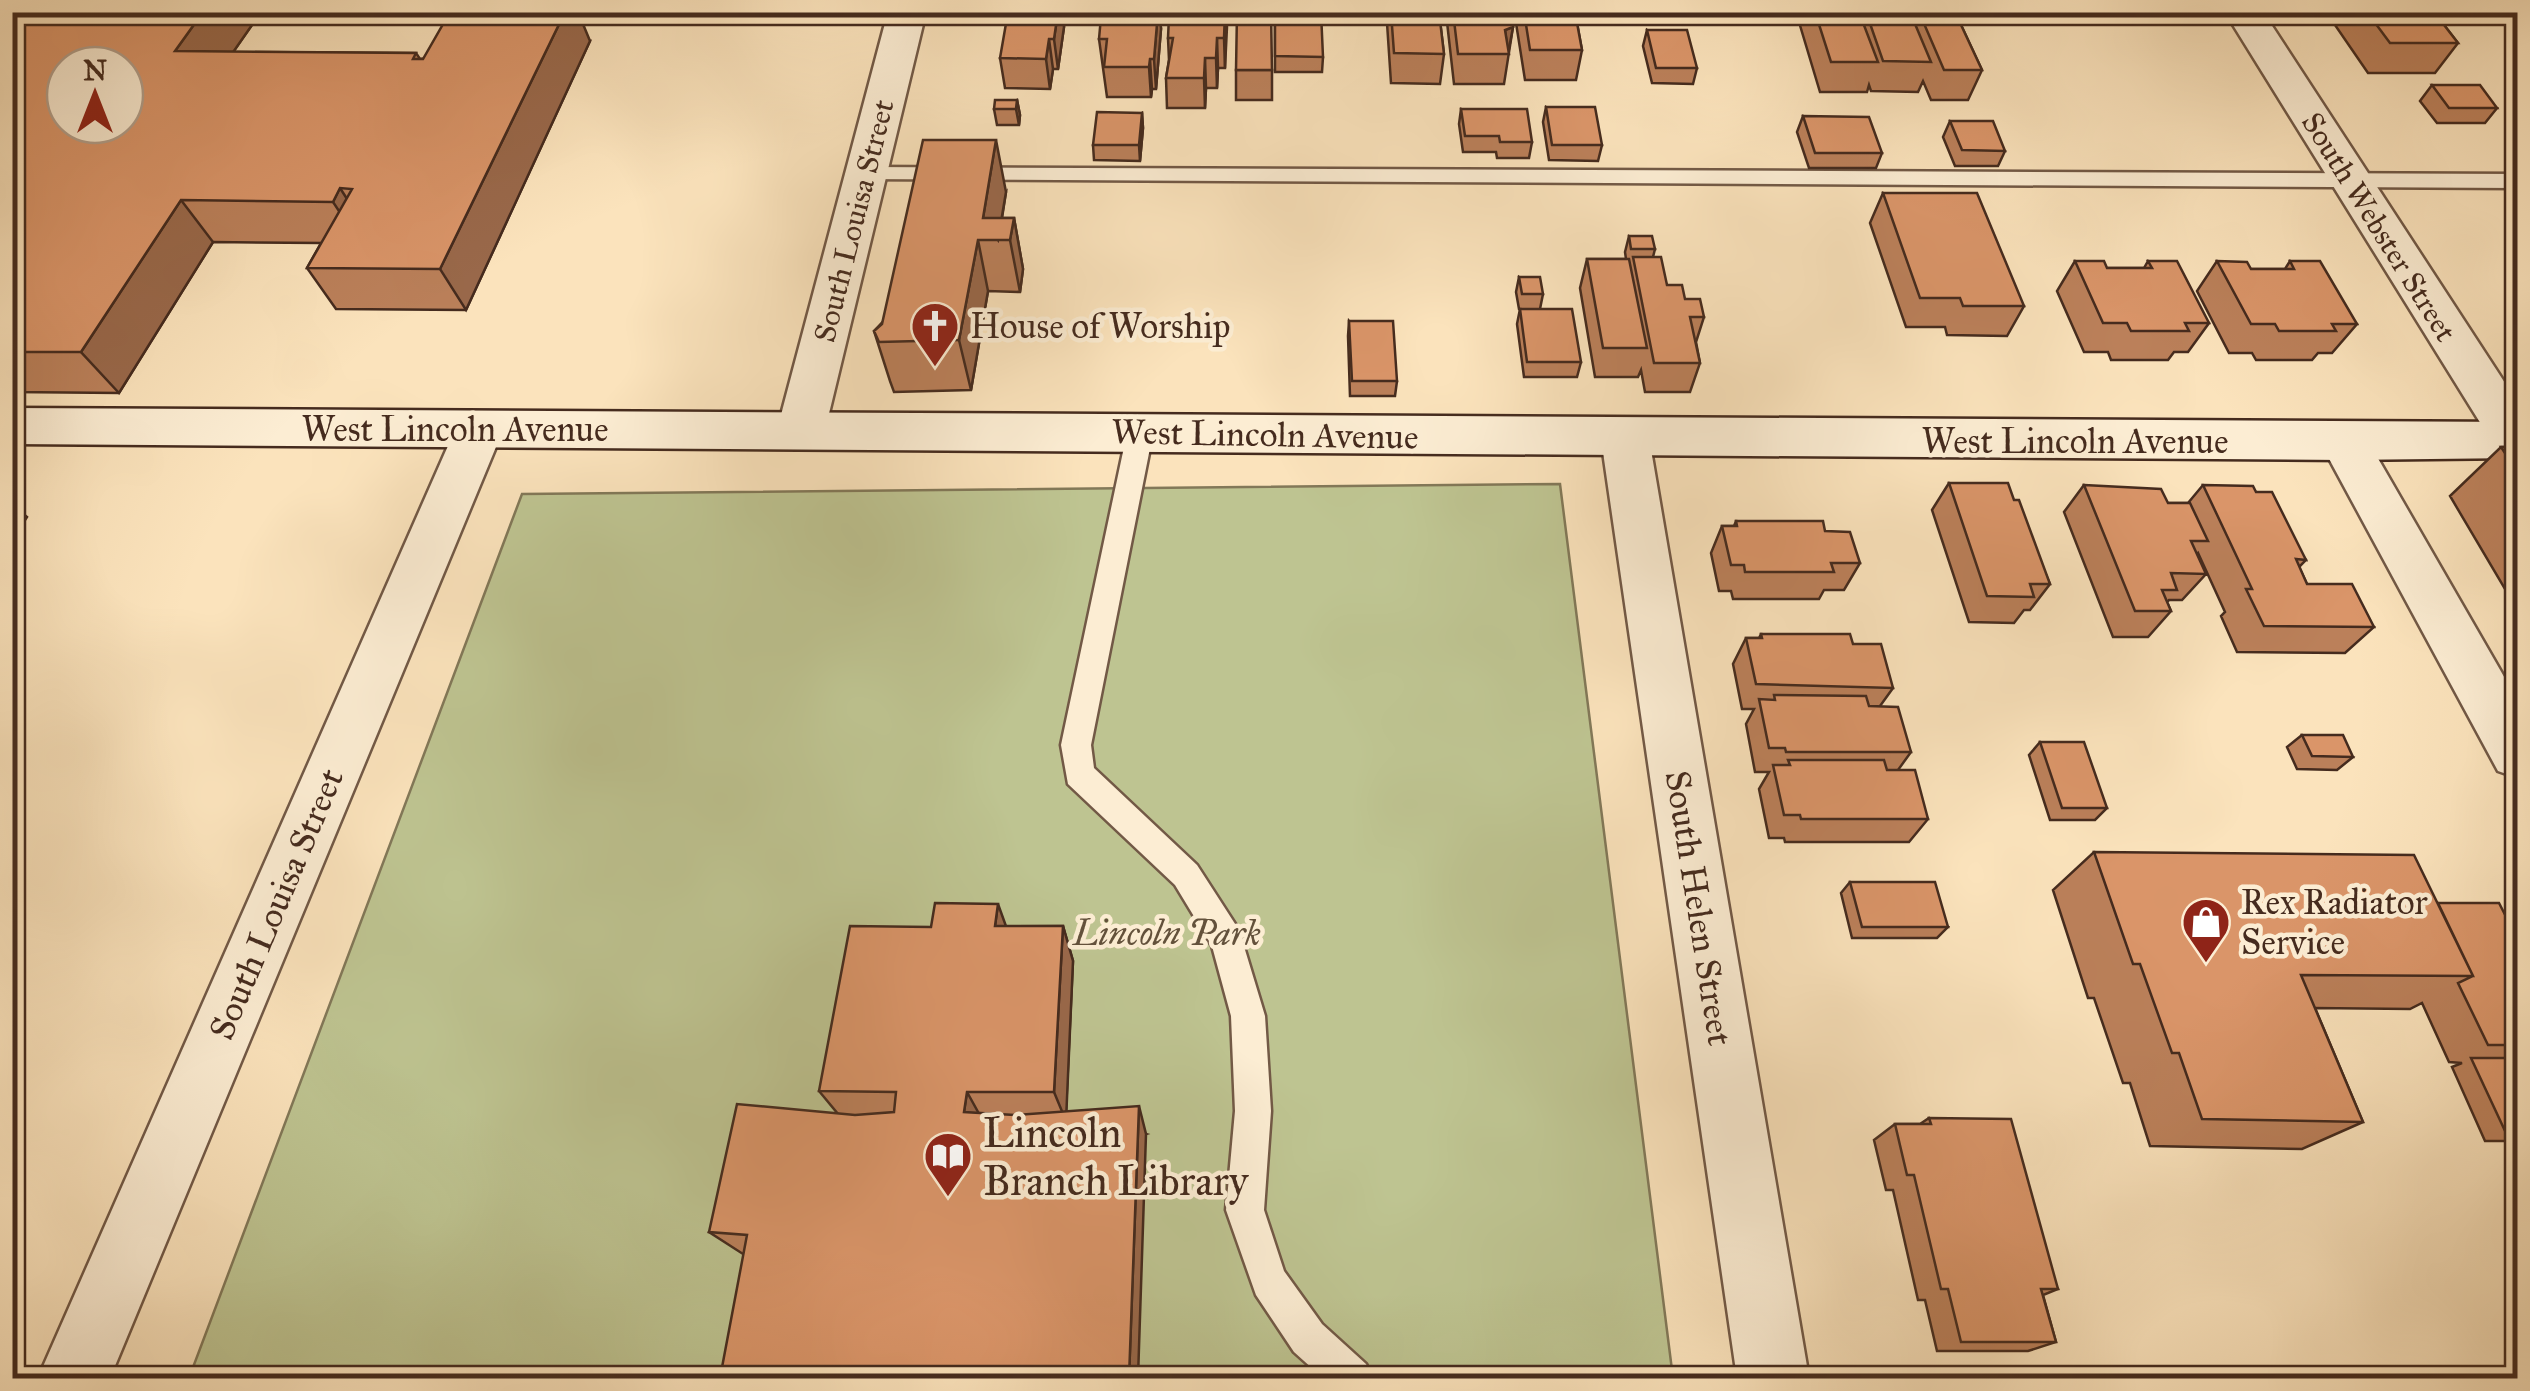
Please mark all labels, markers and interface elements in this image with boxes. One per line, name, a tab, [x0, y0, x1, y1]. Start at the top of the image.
north arrow	[45, 45, 145, 145]
text: N	[83, 53, 107, 88]
street label: South Louisa Street	[806, 96, 902, 346]
street label: South Webster Street	[2294, 106, 2464, 348]
church icon: House of Worship	[909, 300, 961, 368]
place label: House of Worship	[970, 305, 1230, 348]
street label: West Lincoln Avenue	[301, 408, 609, 451]
street label: West Lincoln Avenue	[1111, 410, 1419, 459]
street label: West Lincoln Avenue	[1921, 420, 2229, 463]
street label: South Louisa Street	[200, 762, 353, 1046]
street label: South Helen Street	[1656, 767, 1741, 1049]
place label: Rex Radiator Service	[2241, 881, 2429, 964]
shop icon: Rex Radiator Service	[2180, 896, 2232, 964]
park label: Lincoln Park	[1071, 912, 1261, 955]
place label: Lincoln Branch Library	[983, 1107, 1250, 1207]
library icon: Lincoln Branch Library	[922, 1130, 974, 1198]

